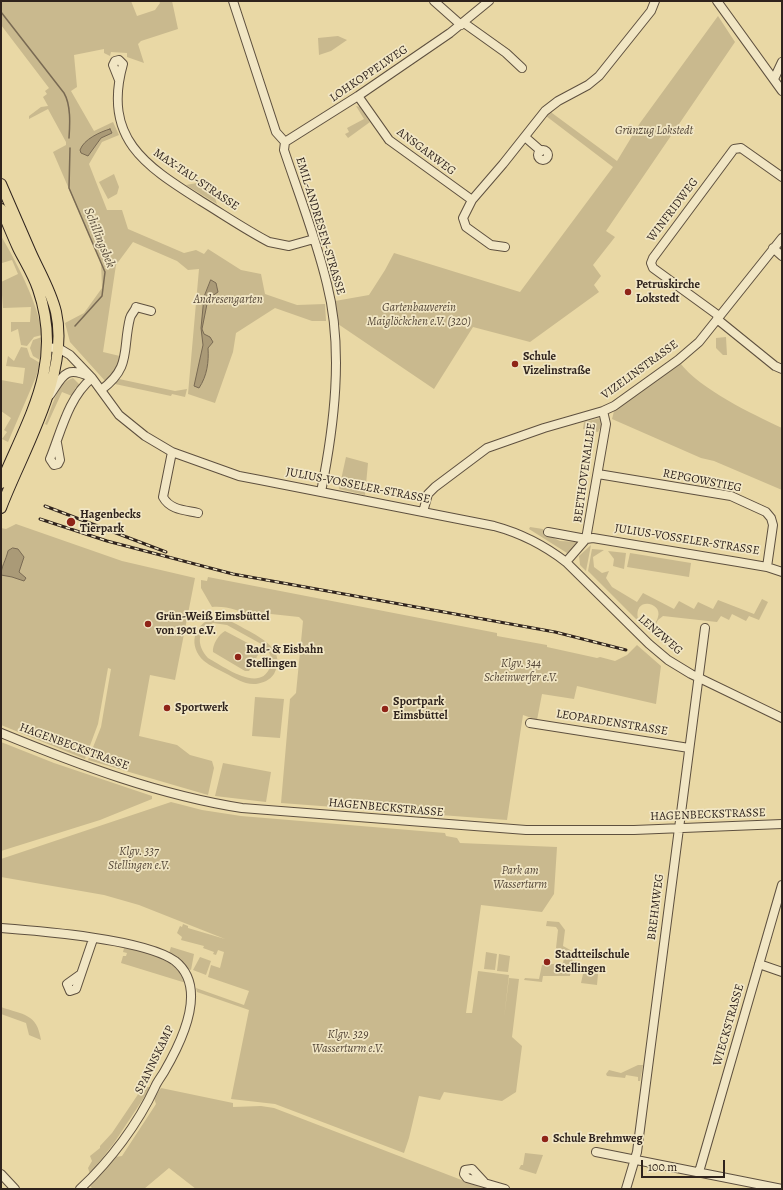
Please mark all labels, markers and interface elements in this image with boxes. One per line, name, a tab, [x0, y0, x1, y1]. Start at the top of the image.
street label: LOHKOPPELWEG	[327, 43, 411, 105]
park label: Grünzug Lokstedt	[615, 124, 693, 138]
street label: ANSGARWEG	[394, 125, 458, 179]
street label: MAX-TAU-STRASSE	[150, 146, 242, 214]
street label: EMIL-ANDRESEN-STRASSE	[292, 155, 348, 297]
street label: WINFRIDWEG	[644, 175, 702, 245]
water label: Schillingsbek	[80, 206, 118, 270]
place label: Petruskirche Lokstedt	[636, 278, 700, 306]
marker: Petruskirche Lokstedt	[623, 287, 633, 297]
park label: Andresengarten	[193, 293, 263, 307]
park label: Gartenbauverein Maiglöckchen e.V. (320)	[367, 301, 471, 329]
street label: VIZELINSTRASSE	[599, 337, 681, 403]
place label: Schule Vizelinstraße	[523, 350, 590, 378]
marker: Schule Vizelinstraße	[510, 359, 520, 369]
street label: BEETHOVENALLEE	[571, 422, 599, 524]
street label: JULIUS-VOSSELER-STRASSE	[285, 465, 431, 507]
street label: REPGOWSTIEG	[661, 466, 743, 496]
place label: Hagenbecks Tierpark	[80, 508, 141, 536]
marker: Hagenbecks Tierpark	[65, 516, 77, 528]
street label: JULIUS-VOSSELER-STRASSE	[614, 521, 760, 559]
place label: Grün-Weiß Eimsbüttel von 1901 e.V.	[156, 610, 269, 638]
street label: LENZWEG	[635, 612, 685, 658]
marker: Grün-Weiß Eimsbüttel von 1901 e.V.	[143, 619, 153, 629]
place label: Rad- & Eisbahn Stellingen	[246, 643, 323, 671]
marker: Rad- & Eisbahn Stellingen	[233, 652, 243, 662]
park label: Klgv. 344 Scheinwerfer e.V.	[484, 657, 558, 685]
place label: Sportpark Eimsbüttel	[393, 695, 448, 723]
place label: Sportwerk	[175, 701, 228, 715]
marker: Sportwerk	[162, 703, 172, 713]
marker: Sportpark Eimsbüttel	[380, 704, 390, 714]
street label: LEOPARDENSTRASSE	[555, 707, 669, 739]
street label: HAGENBECKSTRASSE	[17, 720, 131, 774]
street label: HAGENBECKSTRASSE	[328, 796, 444, 820]
street label: HAGENBECKSTRASSE	[650, 806, 766, 824]
park label: Klgv. 337 Stellingen e.V.	[108, 845, 170, 873]
park label: Park am Wasserturm	[493, 864, 547, 892]
street label: BREHMWEG	[645, 873, 667, 941]
place label: Stadtteilschule Stellingen	[555, 948, 630, 976]
marker: Stadtteilschule Stellingen	[542, 957, 552, 967]
street label: WIECKSTRASSE	[710, 982, 748, 1068]
street label: SPANNSKAMP	[132, 1023, 178, 1097]
park label: Klgv. 329 Wasserturm e.V.	[312, 1028, 384, 1056]
place label: Schule Brehmweg	[553, 1132, 643, 1146]
marker: Schule Brehmweg	[540, 1134, 550, 1144]
scale bar	[643, 1152, 727, 1178]
text: 100 m	[648, 1159, 677, 1175]

